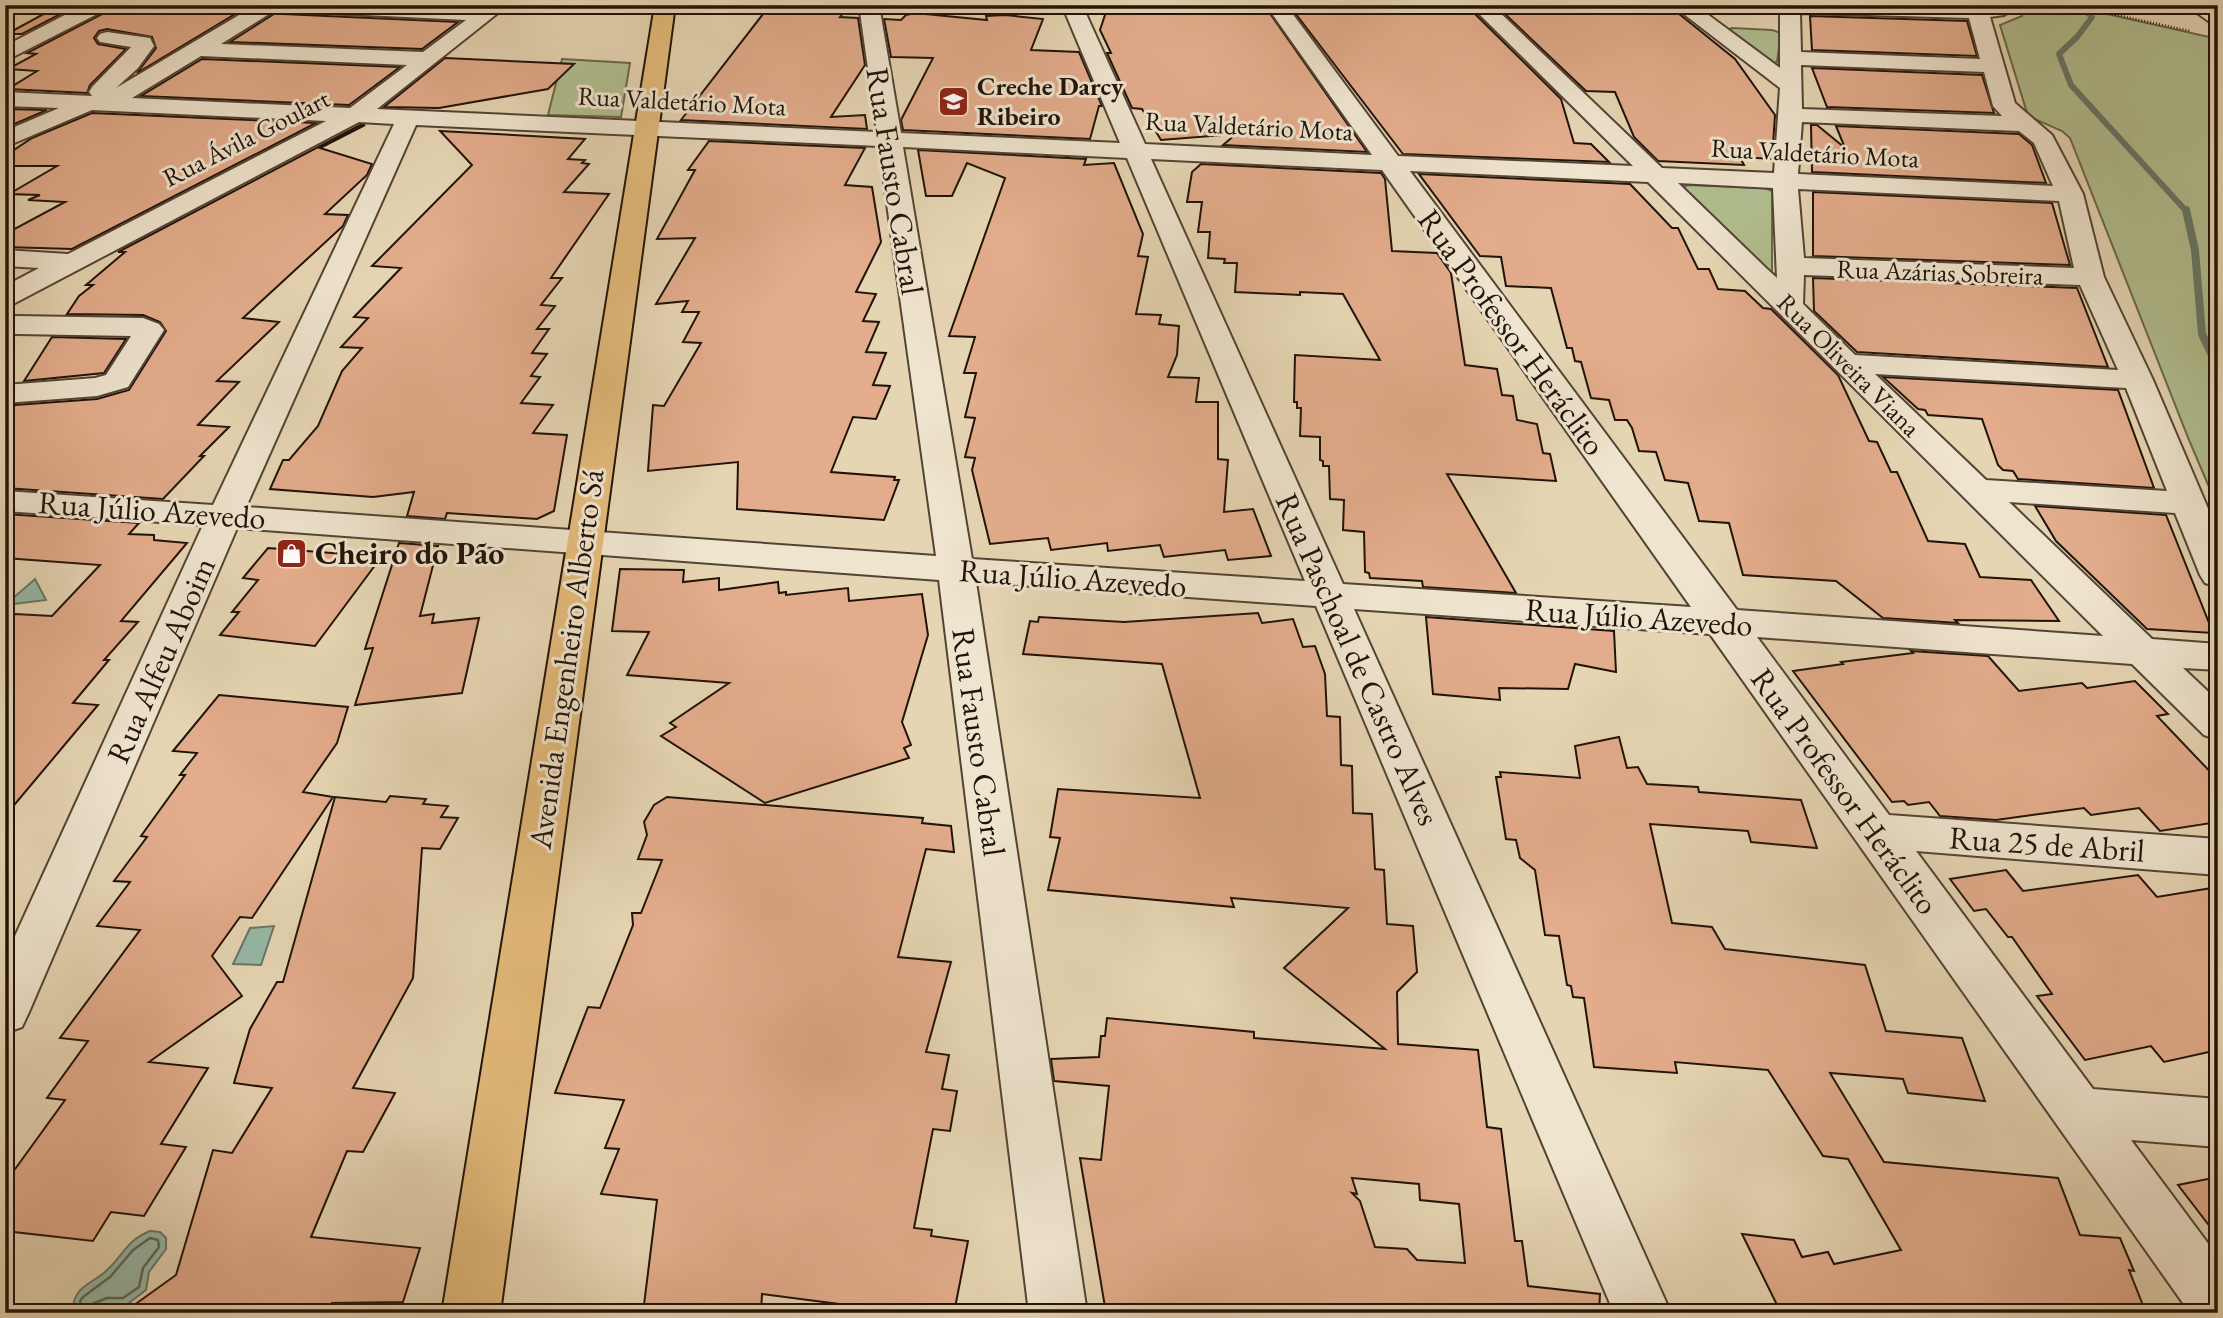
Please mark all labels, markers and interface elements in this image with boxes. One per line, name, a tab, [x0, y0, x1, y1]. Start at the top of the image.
street label: Rua Fausto Cabral	[856, 64, 934, 298]
place label: Creche Darcy Ribeiro	[977, 69, 1124, 133]
street label: Rua Valdetário Mota	[577, 79, 788, 123]
street label: Rua Ávila Goulart	[157, 81, 335, 195]
school or university icon: Creche Darcy Ribeiro	[937, 84, 971, 118]
street label: Rua Valdetário Mota	[1144, 104, 1355, 148]
street label: Rua Valdetário Mota	[1710, 131, 1921, 175]
street label: Rua Professor Heráclito	[1408, 200, 1616, 464]
street label: Rua Azárias Sobreira	[1836, 251, 2045, 293]
street label: Rua Oliveira Viana	[1770, 286, 1928, 444]
street label: Avenida Engenheiro Alberto Sá	[518, 466, 613, 853]
street label: Rua Júlio Azevedo	[37, 481, 267, 539]
street label: Rua Paschoal de Castro Alves	[1266, 486, 1450, 832]
place label: Cheiro do Pão	[315, 532, 504, 574]
shop icon: Cheiro do Pão	[275, 536, 309, 570]
street label: Rua Júlio Azevedo	[958, 549, 1188, 607]
street label: Rua Alfeu Aboim	[97, 550, 225, 769]
street label: Rua Júlio Azevedo	[1524, 588, 1754, 646]
street label: Rua Fausto Cabral	[942, 625, 1016, 859]
street label: Rua Professor Heráclito	[1741, 659, 1949, 923]
street label: Rua 25 de Abril	[1948, 816, 2146, 872]

